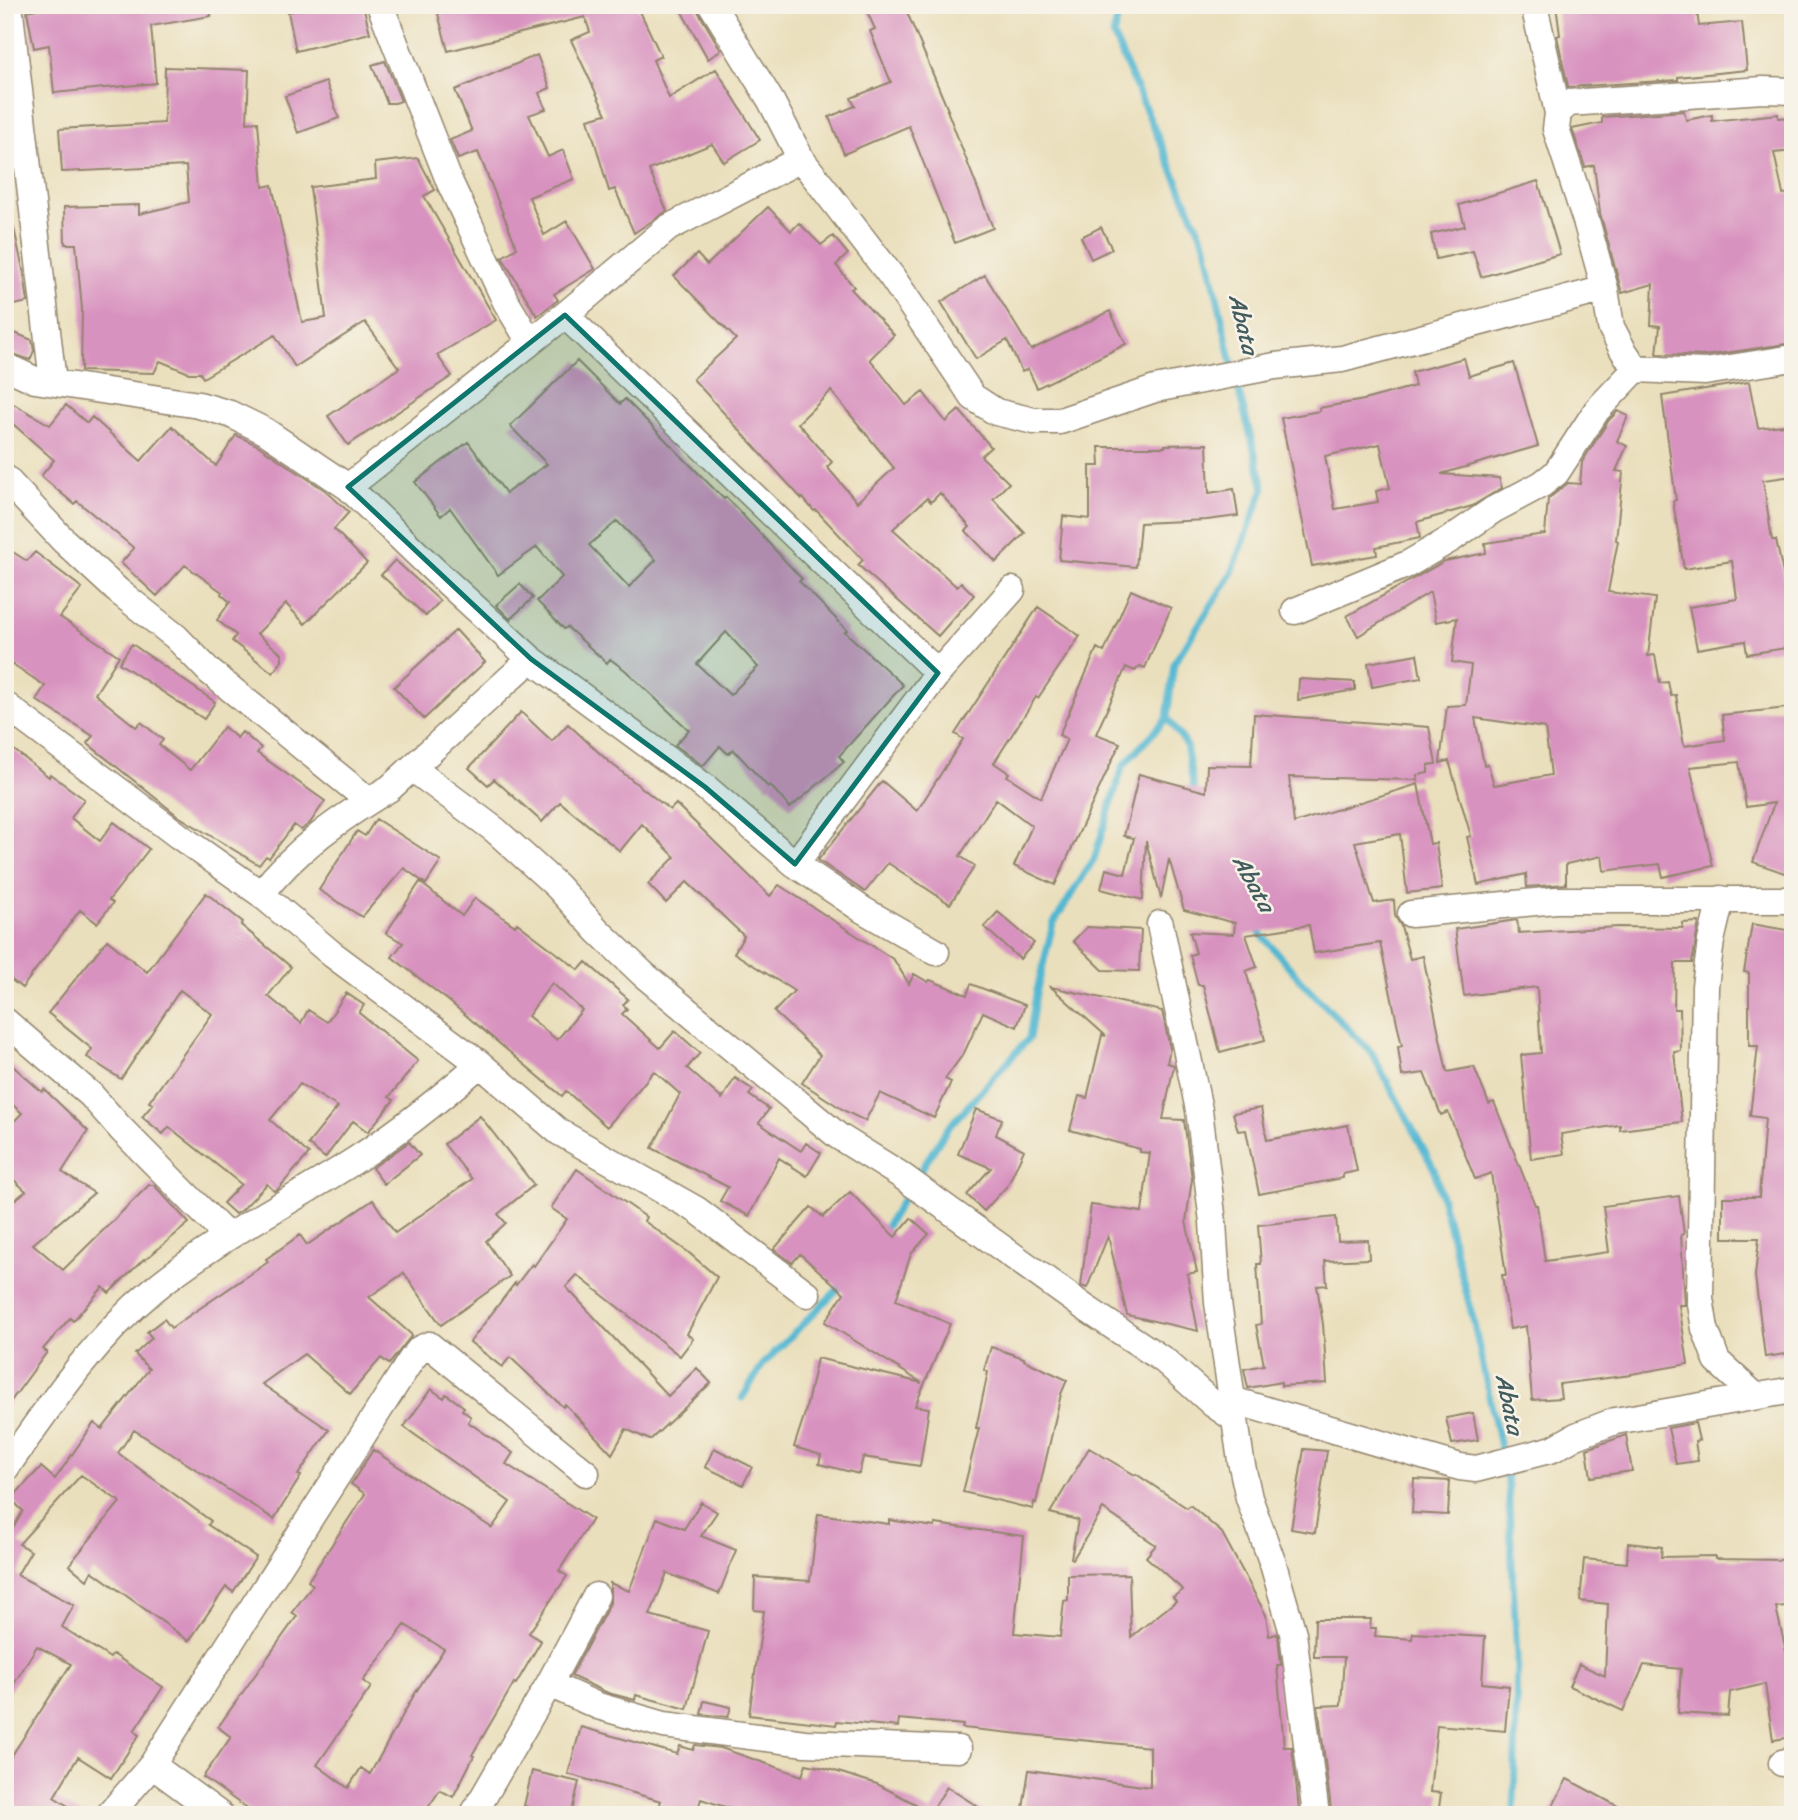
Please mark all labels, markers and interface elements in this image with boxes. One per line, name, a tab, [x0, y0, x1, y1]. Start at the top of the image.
water label: Abata	[1216, 289, 1272, 362]
water label: Abata	[1220, 846, 1288, 923]
water label: Abata	[1483, 1369, 1537, 1442]

